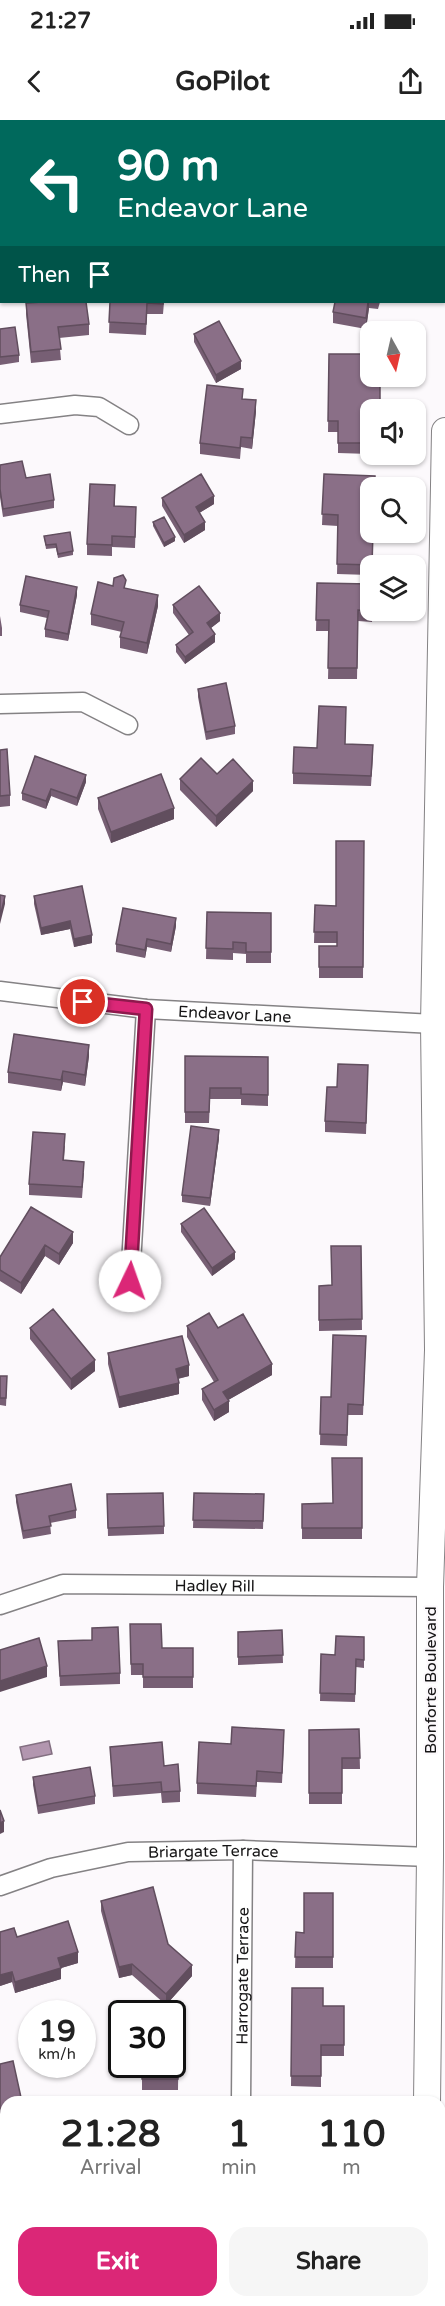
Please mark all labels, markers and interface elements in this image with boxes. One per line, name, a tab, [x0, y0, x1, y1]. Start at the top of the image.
text: 21:27	[30, 8, 91, 34]
icon: back	[18, 65, 51, 98]
text: GoPilot	[175, 65, 270, 98]
icon: share	[394, 65, 427, 98]
text: 90 m	[117, 141, 219, 192]
icon: left	[18, 144, 96, 222]
text: Endeavor Lane	[117, 192, 308, 225]
icon: arrive	[83, 258, 116, 291]
text: Then	[18, 262, 71, 288]
north arrow	[360, 321, 426, 387]
map controls	[360, 321, 426, 621]
button: sound	[360, 399, 426, 465]
button: search	[360, 477, 426, 543]
button: layers	[360, 555, 426, 621]
pin	[57, 976, 108, 1027]
icon: arrive	[66, 985, 99, 1018]
street label: Endeavor Lane	[178, 1002, 292, 1028]
position arrow	[98, 1249, 162, 1313]
street label: Hadley Rill	[174, 1576, 255, 1597]
street label: Bonforte Boulevard	[421, 1606, 441, 1754]
street label: Briargate Terrace	[148, 1841, 279, 1863]
street label: Harrogate Terrace	[232, 1907, 254, 2045]
speed limit sign: 30	[108, 2000, 186, 2078]
text: 19	[38, 2013, 76, 2050]
text: km/h	[38, 2045, 76, 2063]
text: 21:28	[61, 2113, 161, 2156]
text: 1	[228, 2113, 250, 2156]
text: 110	[317, 2113, 385, 2156]
text: Arrival	[80, 2156, 142, 2180]
text: min	[221, 2156, 257, 2180]
text: m	[342, 2156, 361, 2180]
button: Exit	[18, 2227, 217, 2296]
button: Share	[229, 2227, 428, 2296]

